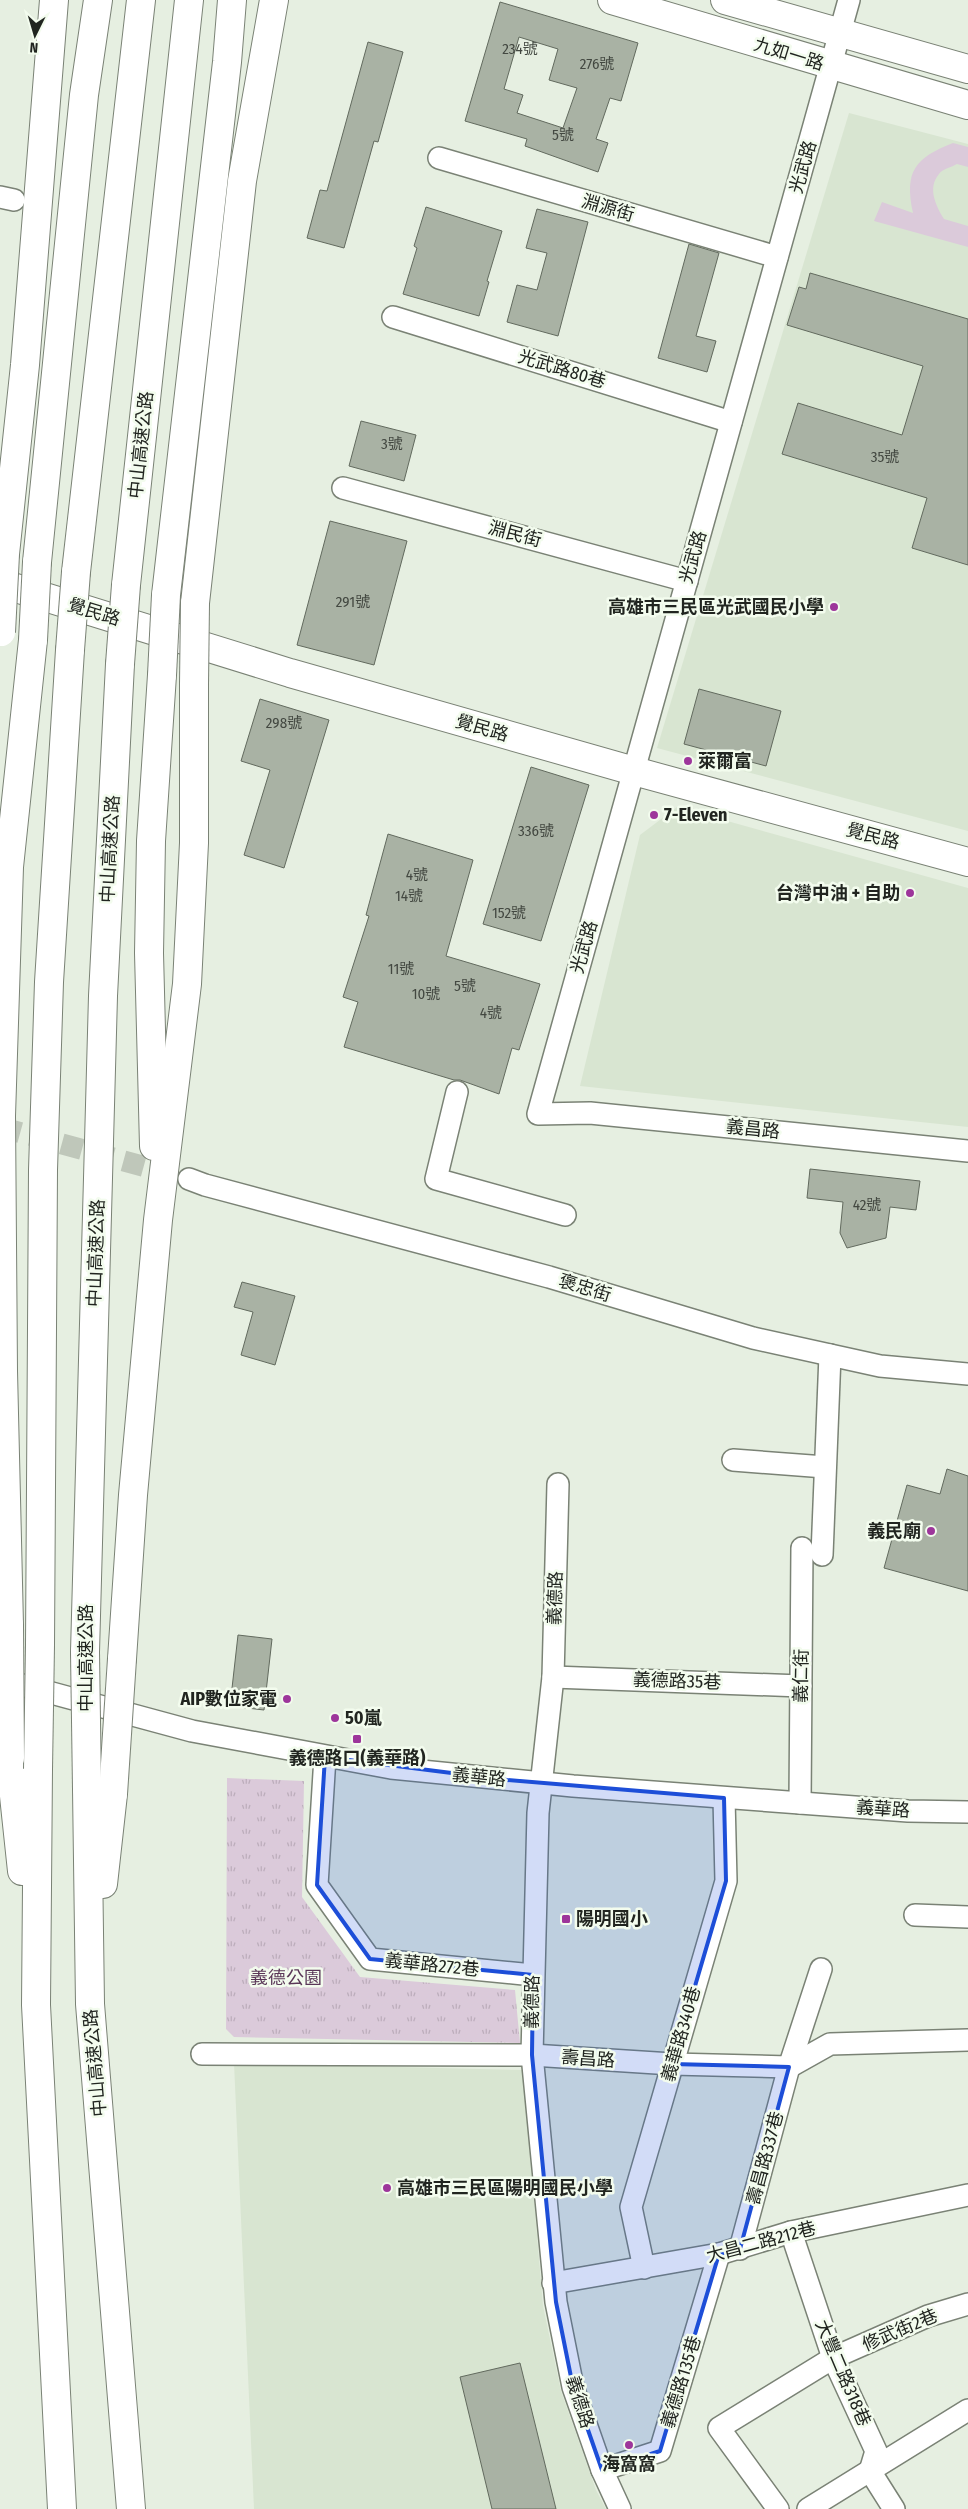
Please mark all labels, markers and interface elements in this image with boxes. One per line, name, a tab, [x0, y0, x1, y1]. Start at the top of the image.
north arrow	[10, 10, 60, 60]
street label: 九如一路	[751, 33, 827, 75]
text: N	[29, 39, 39, 56]
house number: 234號	[502, 40, 538, 58]
house number: 276號	[580, 55, 614, 73]
house number: 5號	[552, 126, 574, 144]
street label: 光武路	[785, 138, 821, 196]
street label: 淵源街	[579, 190, 637, 226]
street label: 光武路80巷	[516, 345, 608, 393]
street label: 中山高速公路	[124, 390, 158, 500]
house number: 3號	[381, 435, 403, 453]
house number: 35號	[871, 448, 899, 466]
street label: 淵民街	[486, 516, 544, 552]
street label: 光武路	[675, 528, 711, 586]
house number: 291號	[336, 593, 370, 611]
street label: 覺民路	[65, 594, 123, 630]
place label: 高雄市三民區光武國民小學	[608, 596, 824, 618]
marker: 高雄市三民區光武國民小學	[828, 601, 840, 613]
street label: 覺民路	[453, 710, 511, 746]
house number: 298號	[266, 714, 302, 732]
place label: 萊爾富	[698, 750, 752, 772]
marker: 萊爾富	[682, 755, 694, 767]
street label: 中山高速公路	[96, 794, 124, 904]
place label: 7-Eleven	[664, 804, 727, 826]
marker: 7-Eleven	[648, 809, 660, 821]
street label: 覺民路	[844, 818, 902, 854]
house number: 336號	[518, 822, 554, 840]
house number: 4號	[406, 866, 428, 884]
place label: 台灣中油 + 自助	[776, 882, 900, 904]
house number: 14號	[395, 887, 423, 905]
marker: 台灣中油 + 自助	[904, 887, 916, 899]
house number: 152號	[492, 904, 526, 922]
street label: 光武路	[566, 918, 602, 976]
house number: 11號	[388, 960, 414, 978]
house number: 5號	[454, 977, 476, 995]
house number: 10號	[412, 985, 440, 1003]
house number: 4號	[480, 1004, 502, 1022]
street label: 義昌路	[725, 1115, 781, 1143]
house number: 42號	[853, 1196, 881, 1214]
street label: 中山高速公路	[83, 1199, 109, 1307]
street label: 褒忠街	[556, 1270, 614, 1306]
place label: 義民廟	[867, 1520, 921, 1542]
marker: 義民廟	[925, 1525, 937, 1537]
street label: 義德路	[543, 1571, 567, 1625]
street label: 中山高速公路	[75, 1604, 97, 1712]
street label: 義仁街	[790, 1649, 812, 1703]
street label: 義德路35巷	[632, 1668, 722, 1694]
place label: AIP數位家電	[180, 1688, 277, 1710]
marker: AIP數位家電	[281, 1693, 293, 1705]
place label: 50嵐	[345, 1707, 382, 1729]
marker: 50嵐	[329, 1712, 341, 1724]
marker: 義德路口(義華路)	[351, 1733, 363, 1745]
place label: 義德路口(義華路)	[289, 1747, 426, 1769]
street label: 義華路	[451, 1763, 507, 1791]
street label: 義華路	[855, 1796, 911, 1822]
place label: 陽明國小	[576, 1908, 648, 1930]
marker: 陽明國小	[560, 1913, 572, 1925]
street label: 義華路272巷	[384, 1949, 480, 1981]
park label: 義德公園	[250, 1967, 322, 1989]
street label: 義德路	[521, 1975, 543, 2029]
street label: 義華路340巷	[657, 1984, 705, 2084]
street label: 中山高速公路	[79, 2008, 111, 2118]
street label: 壽昌路	[560, 2046, 616, 2072]
street label: 壽昌路337巷	[742, 2109, 788, 2207]
place label: 高雄市三民區陽明國民小學	[397, 2177, 613, 2199]
marker: 高雄市三民區陽明國民小學	[381, 2182, 393, 2194]
street label: 大昌二路212巷	[704, 2217, 818, 2267]
street label: 修武街2巷	[859, 2304, 941, 2356]
street label: 大豐二路318巷	[811, 2316, 875, 2430]
street label: 義德路135巷	[657, 2333, 705, 2431]
street label: 義德路	[562, 2373, 598, 2431]
marker: 海窩窩	[623, 2439, 635, 2451]
place label: 海窩窩	[602, 2453, 656, 2475]

